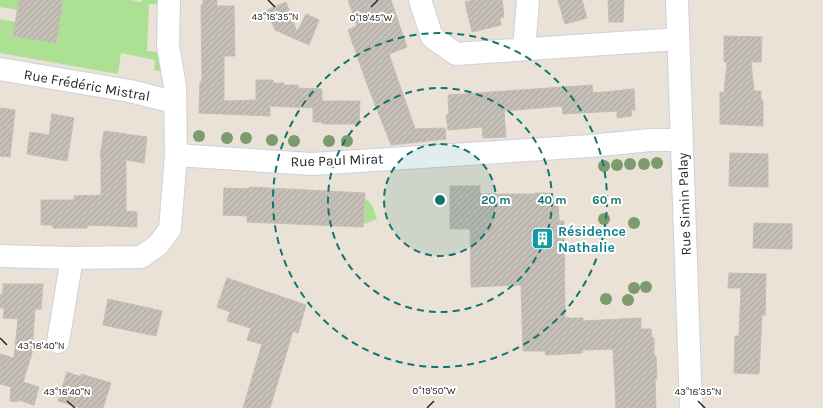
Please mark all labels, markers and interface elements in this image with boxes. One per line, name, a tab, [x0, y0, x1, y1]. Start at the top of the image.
text: 43°18'35"N	[251, 11, 299, 23]
text: 0°19'45"W	[349, 12, 393, 24]
street label: Rue Frédéric Mistral	[23, 66, 151, 105]
street label: Rue Paul Mirat	[290, 150, 384, 171]
street label: Rue Simin Palay	[674, 152, 695, 256]
centre of rings	[433, 193, 447, 207]
text: 20 m	[481, 193, 511, 207]
text: 40 m	[537, 193, 567, 207]
text: 60 m	[592, 193, 622, 207]
place label: Résidence Nathalie	[558, 223, 626, 256]
building icon: Résidence Nathalie	[529, 226, 555, 252]
text: 43°18'40"N	[17, 340, 65, 352]
text: 0°19'50"W	[412, 385, 456, 397]
text: 43°18'40"N	[43, 386, 91, 398]
text: 43°18'35"N	[674, 386, 722, 398]

